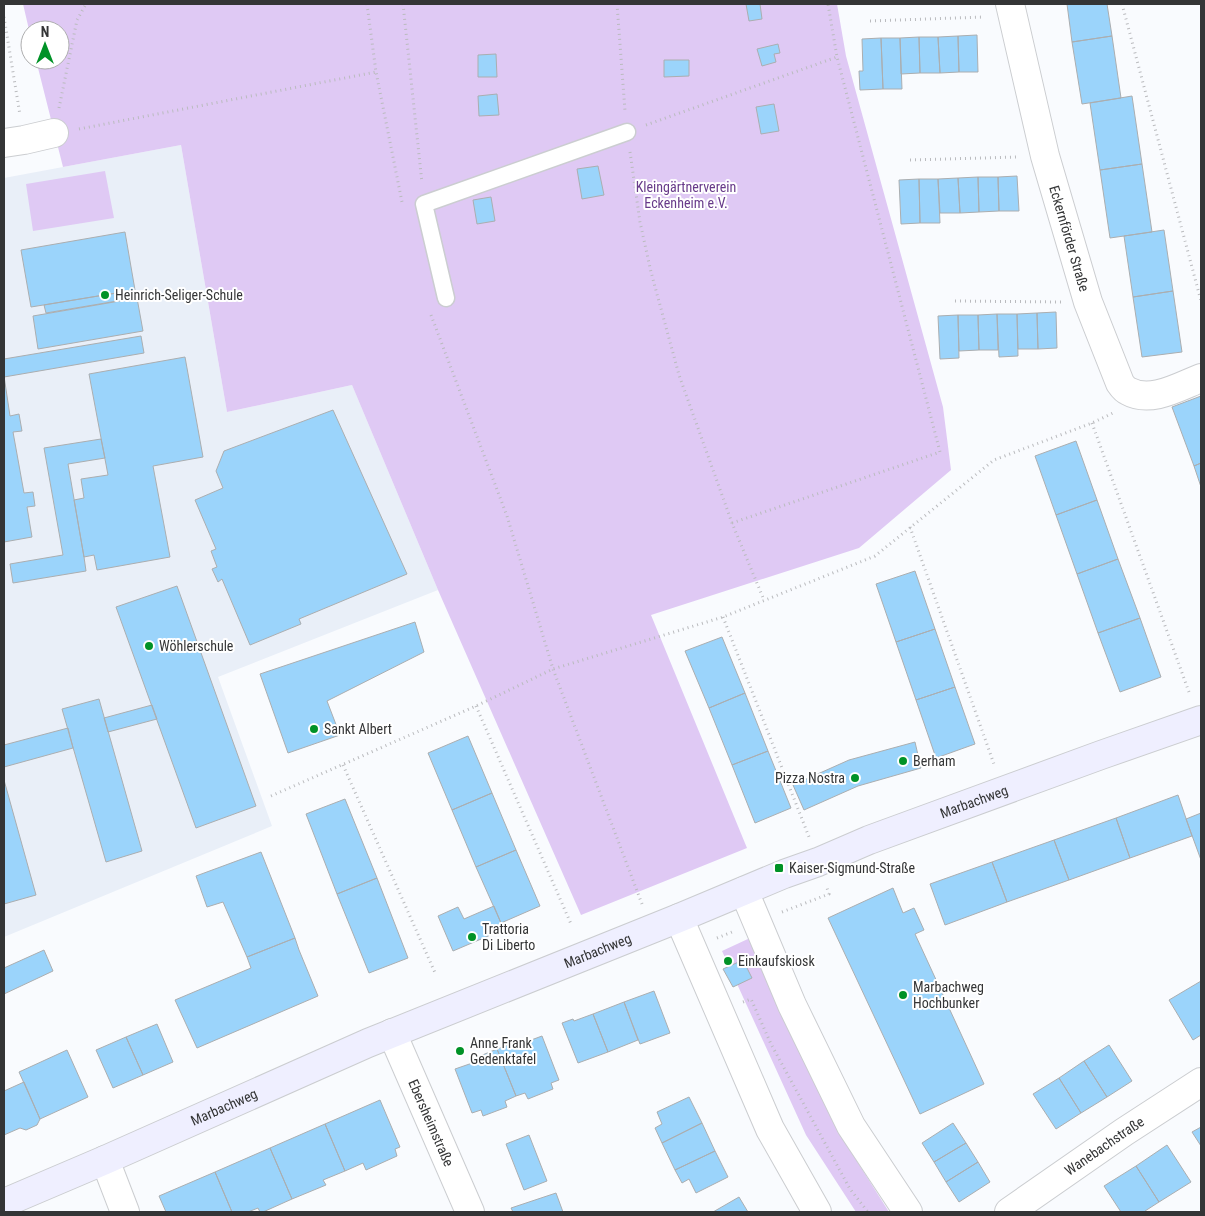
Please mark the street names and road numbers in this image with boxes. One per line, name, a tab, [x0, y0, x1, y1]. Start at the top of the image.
street label: Eckernförder Straße	[1046, 184, 1093, 294]
street label: Marbachweg	[938, 782, 1010, 821]
street label: Marbachweg	[562, 930, 633, 971]
street label: Ebersheimstraße	[405, 1077, 457, 1169]
street label: Marbachweg	[188, 1085, 260, 1129]
street label: Wanebachstraße	[1062, 1113, 1147, 1179]

